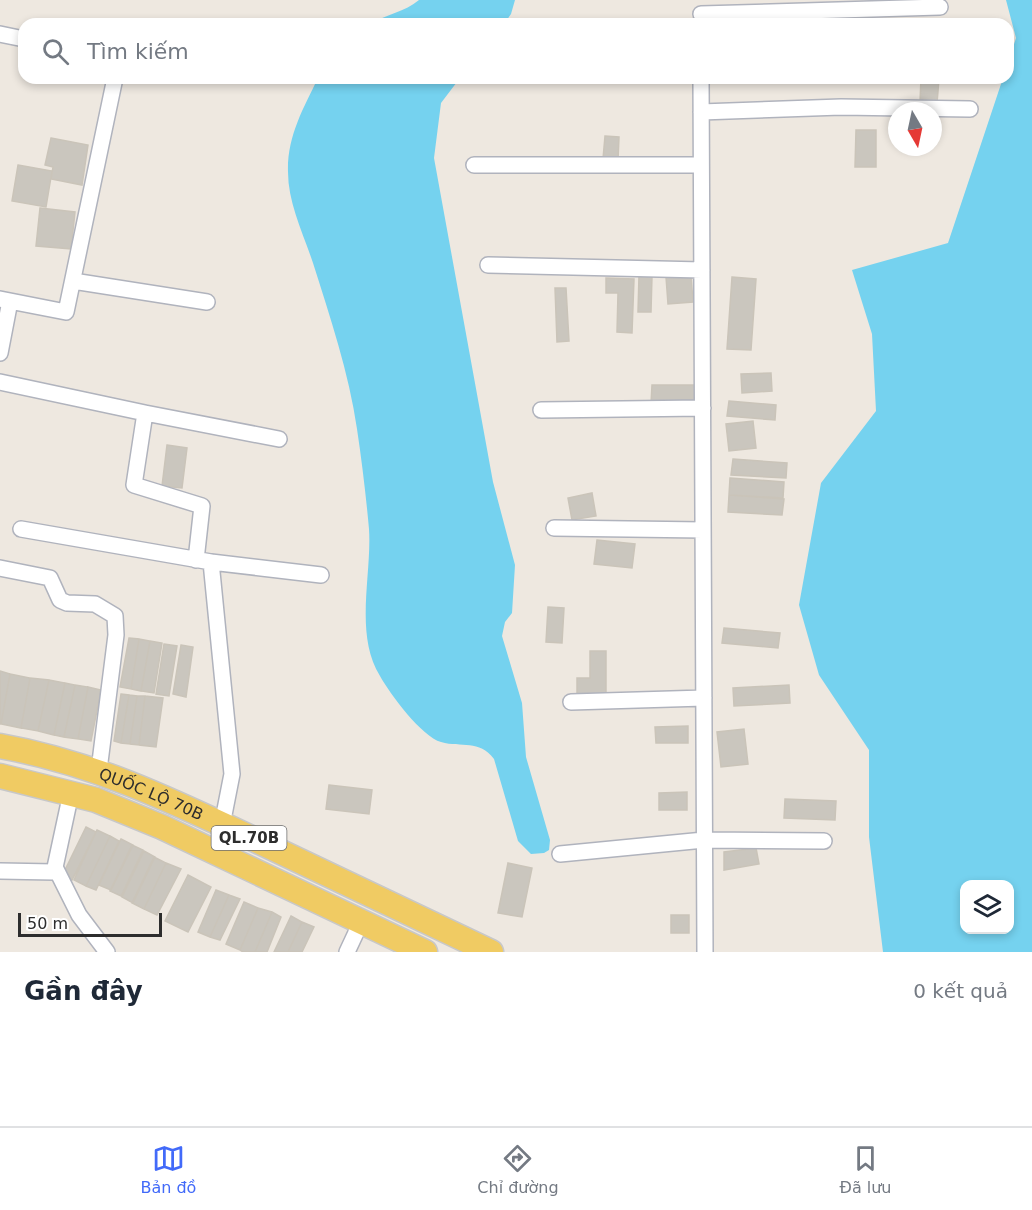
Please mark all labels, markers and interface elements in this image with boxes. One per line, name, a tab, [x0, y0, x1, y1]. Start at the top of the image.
search box	[18, 18, 1014, 84]
icon: search	[39, 35, 72, 68]
text: Tìm kiếm	[87, 39, 189, 64]
north arrow	[888, 102, 942, 156]
street label: QUỐC LỘ 70B	[96, 764, 206, 824]
road number: QL.70B	[212, 826, 286, 850]
map controls	[960, 880, 1014, 934]
button: layers	[960, 880, 1014, 934]
scale bar	[18, 910, 162, 938]
text: 50 m	[27, 914, 68, 933]
text: Gần đây	[24, 976, 143, 1006]
text: 0 kết quả	[913, 979, 1008, 1003]
tab: Bản đồ	[140, 1142, 196, 1197]
tab: Chỉ đường	[477, 1142, 559, 1197]
tab: Đã lưu	[839, 1142, 892, 1197]

